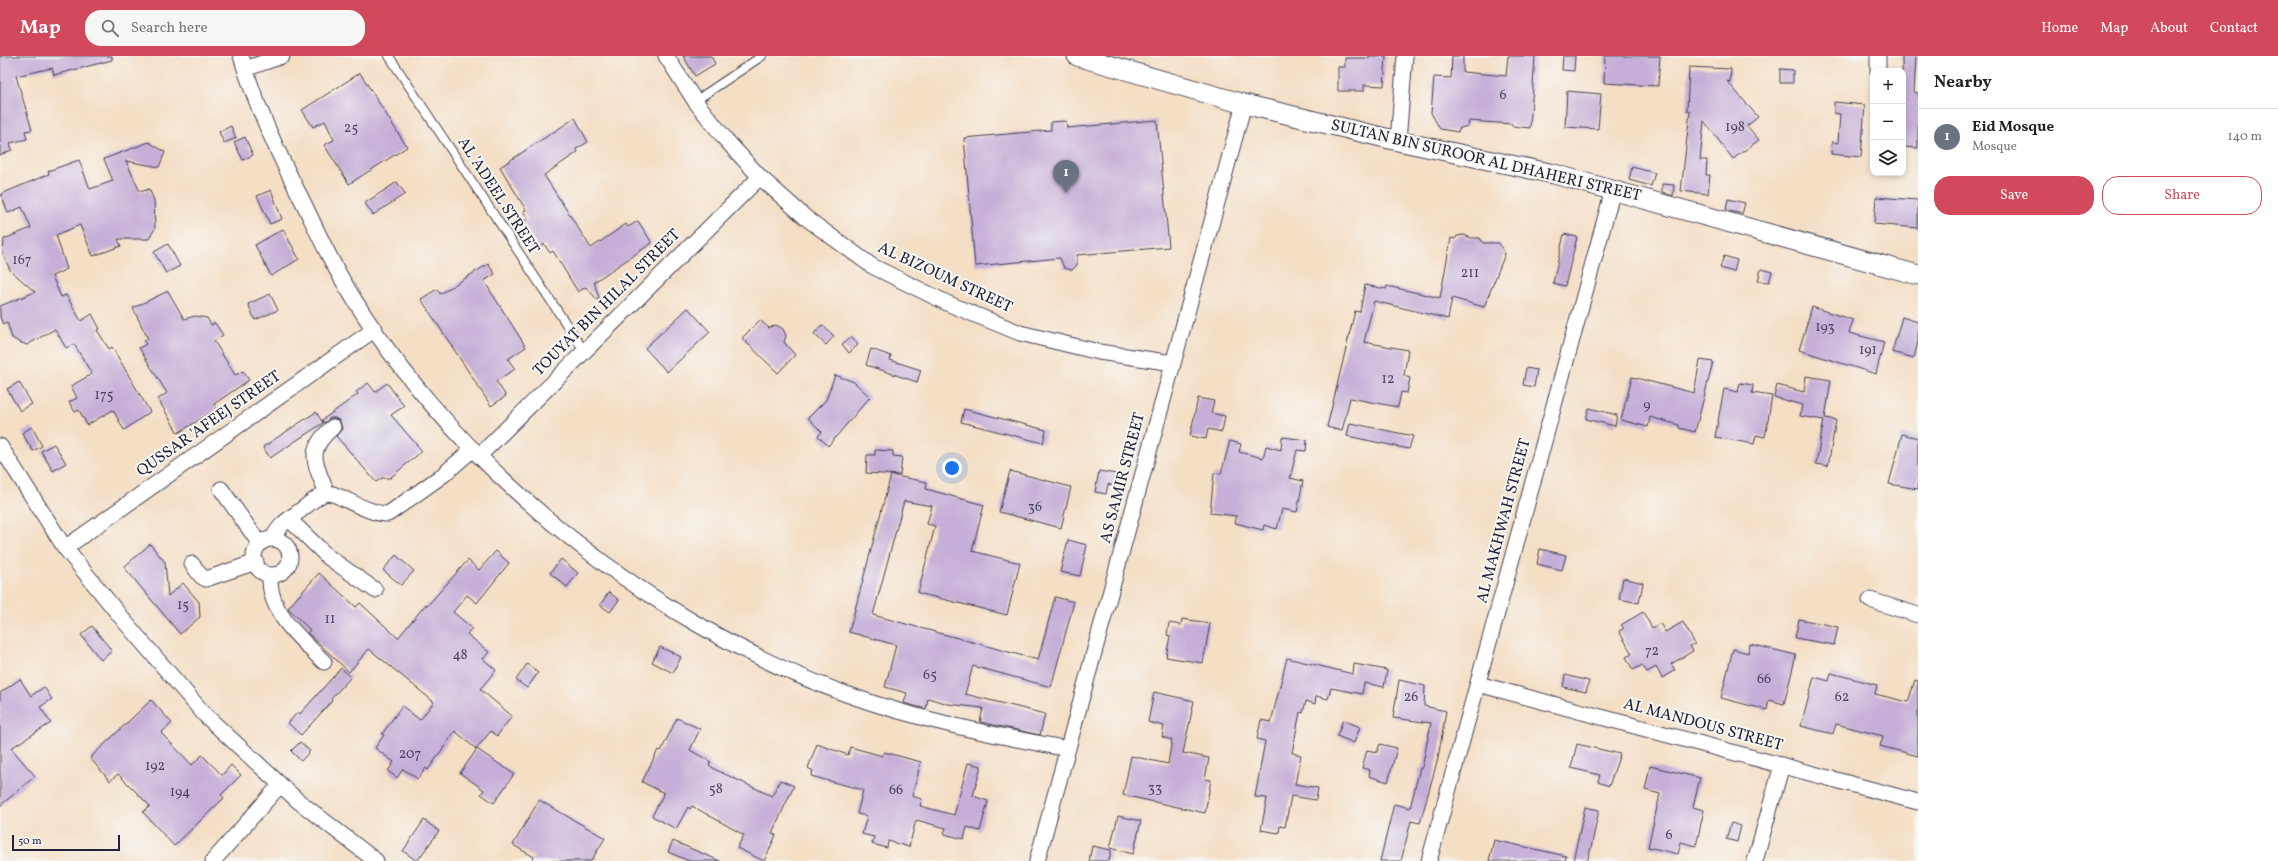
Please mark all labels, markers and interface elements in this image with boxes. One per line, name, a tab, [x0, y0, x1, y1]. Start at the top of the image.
search box	[85, 10, 365, 46]
text: Map	[20, 15, 61, 41]
icon: search	[99, 17, 121, 39]
text: Search here	[131, 18, 208, 39]
text: Home	[2041, 19, 2078, 38]
text: Map	[2100, 19, 2128, 38]
text: About	[2150, 19, 2188, 38]
text: Contact	[2210, 19, 2258, 38]
map controls	[1870, 68, 1906, 176]
button: +	[1870, 68, 1906, 104]
text: Nearby	[1934, 71, 1992, 94]
house number: 6	[1499, 86, 1507, 105]
button: −	[1870, 104, 1906, 140]
street label: SULTAN BIN SUROOR AL DHAHERI STREET	[1329, 115, 1643, 207]
text: Eid Mosque	[1972, 117, 2054, 138]
house number: 198	[1725, 118, 1745, 137]
house number: 25	[344, 119, 358, 138]
text: 1	[1944, 128, 1950, 146]
text: 140 m	[2228, 128, 2262, 146]
street label: AL 'ADEEL STREET	[452, 133, 544, 259]
text: Mosque	[1972, 138, 2017, 156]
button: layers	[1870, 140, 1906, 176]
pin: 1	[1053, 160, 1079, 193]
button: Save	[1934, 176, 2094, 215]
button: Share	[2102, 176, 2262, 215]
street label: TOUYAT BIN HILAL STREET	[528, 224, 686, 382]
street label: AL BIZOUM STREET	[874, 237, 1016, 319]
house number: 167	[12, 251, 32, 270]
house number: 211	[1461, 264, 1479, 283]
house number: 193	[1815, 318, 1835, 337]
house number: 191	[1859, 341, 1877, 360]
street label: QUSSAR 'AFEEJ STREET	[132, 366, 286, 482]
house number: 12	[1382, 370, 1394, 389]
house number: 175	[95, 386, 113, 405]
house number: 9	[1643, 396, 1651, 415]
street label: AS SAMIR STREET	[1095, 410, 1151, 546]
street label: AL MAKHWAH STREET	[1471, 436, 1537, 606]
your location	[942, 458, 962, 478]
house number: 36	[1028, 498, 1042, 517]
house number: 15	[177, 596, 189, 615]
house number: 11	[325, 610, 335, 629]
house number: 72	[1645, 642, 1659, 661]
house number: 48	[452, 646, 468, 665]
house number: 65	[923, 666, 937, 685]
house number: 66	[1757, 670, 1771, 689]
house number: 26	[1404, 688, 1418, 707]
house number: 62	[1835, 688, 1849, 707]
street label: AL MANDOUS STREET	[1621, 693, 1785, 757]
house number: 207	[399, 745, 421, 764]
house number: 192	[145, 757, 165, 776]
house number: 33	[1148, 779, 1162, 798]
house number: 58	[709, 780, 723, 799]
house number: 66	[889, 781, 903, 800]
house number: 194	[170, 783, 190, 802]
house number: 6	[1665, 826, 1673, 845]
scale bar	[12, 833, 120, 852]
text: 50 m	[18, 834, 42, 849]

